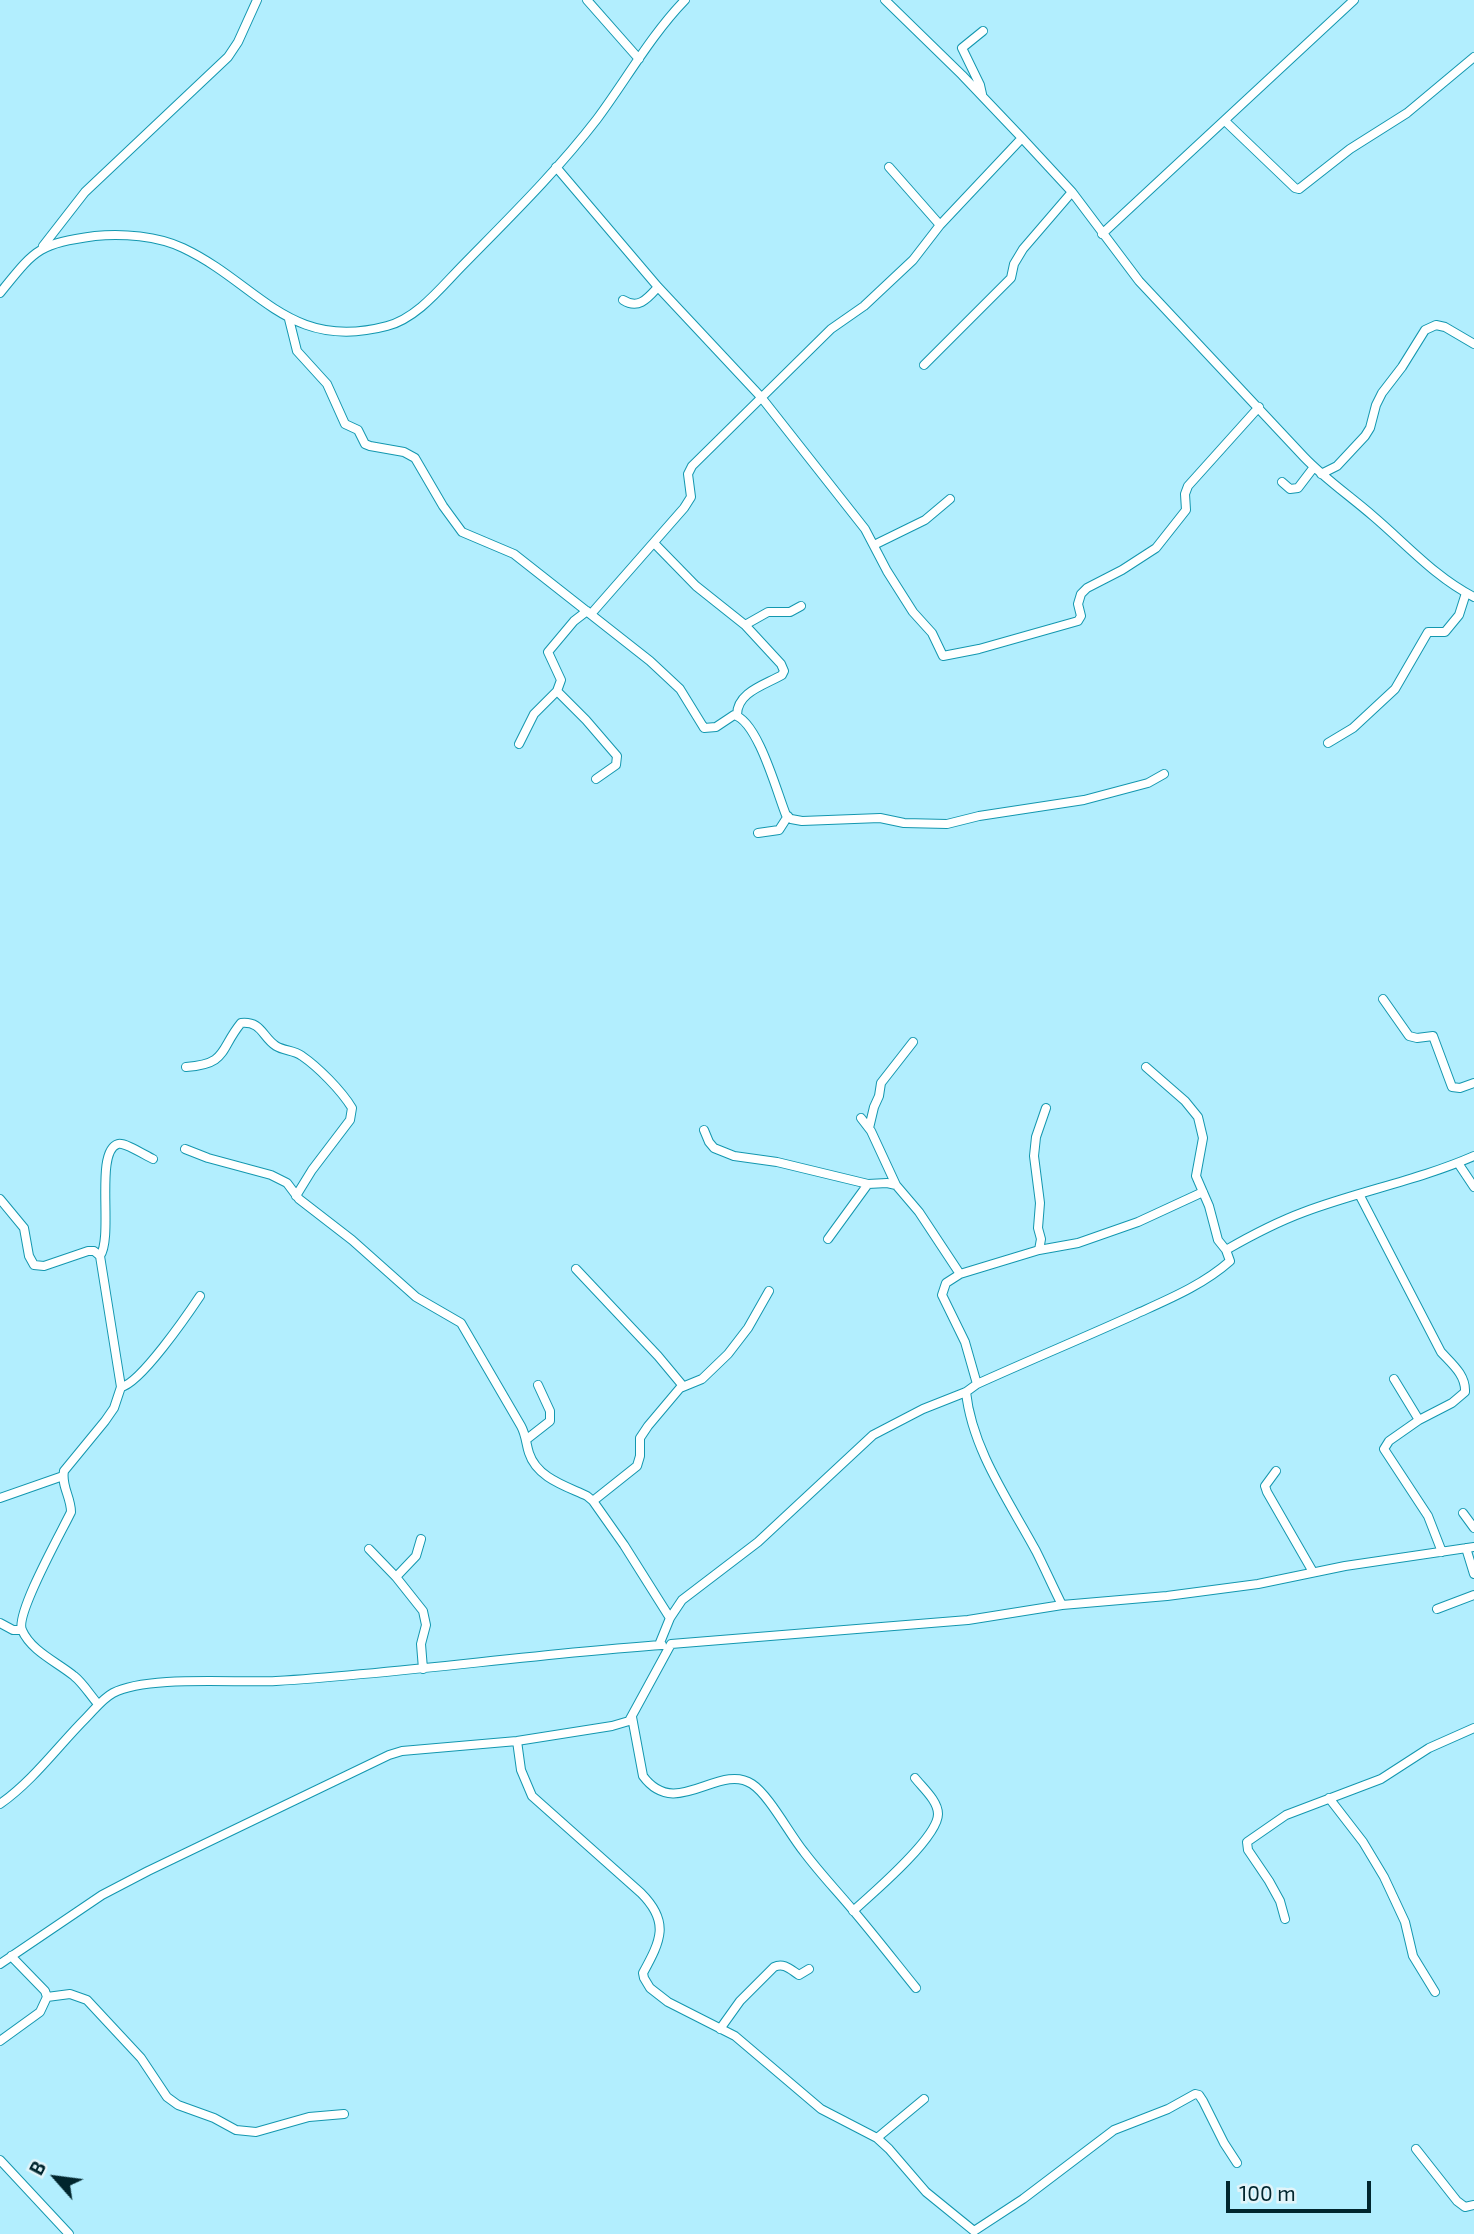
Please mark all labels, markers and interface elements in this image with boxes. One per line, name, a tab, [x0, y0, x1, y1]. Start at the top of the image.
north arrow	[21, 2143, 91, 2213]
text: B	[24, 2157, 50, 2179]
scale bar	[1229, 2168, 1374, 2212]
text: 100 m	[1239, 2180, 1296, 2205]

